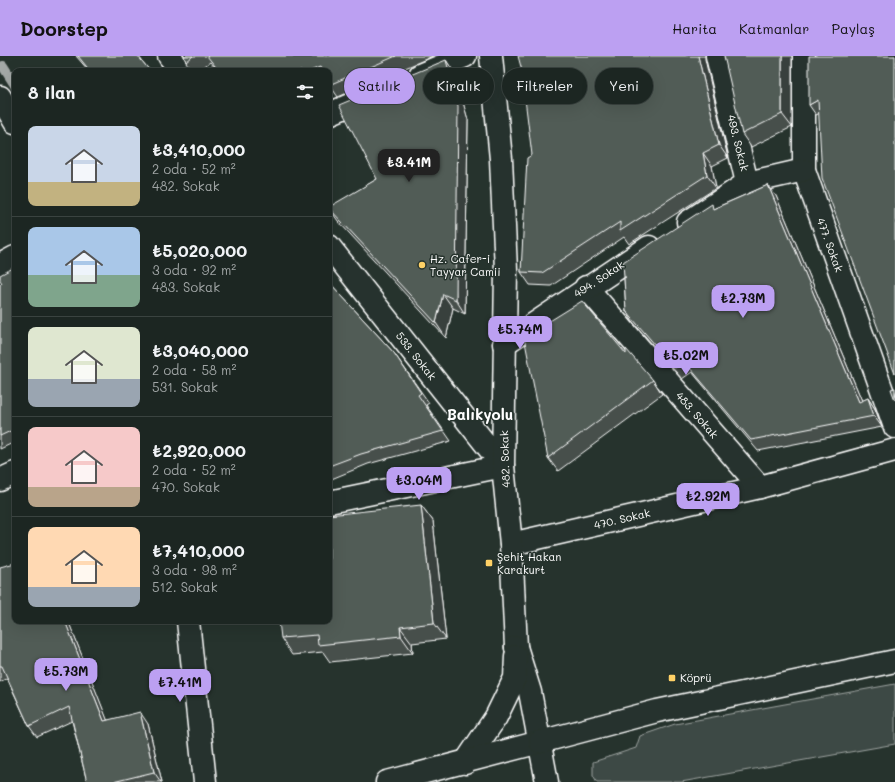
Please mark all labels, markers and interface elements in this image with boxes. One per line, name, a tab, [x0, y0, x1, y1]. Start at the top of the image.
text: Doorstep	[20, 16, 108, 41]
text: Harita	[672, 19, 717, 38]
text: Katmanlar	[739, 19, 809, 38]
text: Paylaş	[831, 19, 875, 38]
chip: Satılık	[344, 68, 415, 104]
chip: Kiralık	[423, 68, 494, 104]
chip: Filtreler	[502, 68, 587, 104]
chip: Yeni	[595, 68, 653, 104]
text: 8 ilan	[28, 81, 75, 103]
icon: filters	[294, 81, 316, 103]
street label: 493. Sokak	[724, 113, 753, 173]
text: ₺3,410,000	[152, 138, 245, 160]
icon: home	[60, 142, 108, 190]
pin: ₺3.41M	[376, 149, 442, 183]
text: ₺3.41M	[387, 153, 431, 170]
text: 2 oda · 52 m²	[152, 160, 236, 177]
text: 482. Sokak	[152, 177, 220, 194]
street label: 477. Sokak	[814, 216, 847, 274]
text: ₺5,020,000	[152, 239, 247, 261]
icon: home	[60, 243, 108, 291]
place label: Hz. Cafer-i Tayyar Camii	[430, 251, 501, 279]
street label: 494. Sokak	[571, 257, 627, 301]
marker: Hz. Cafer-i Tayyar Camii	[417, 260, 427, 270]
text: 3 oda · 92 m²	[152, 261, 236, 278]
text: 483. Sokak	[152, 278, 220, 295]
pin: ₺2.73M	[710, 285, 776, 319]
text: ₺2.73M	[721, 289, 765, 306]
pin: ₺5.74M	[487, 316, 553, 350]
text: ₺5.74M	[497, 320, 543, 337]
street label: 533. Sokak	[393, 328, 440, 383]
text: ₺3,040,000	[152, 339, 249, 361]
pin: ₺5.02M	[653, 342, 719, 376]
icon: home	[60, 343, 108, 391]
text: ₺5.02M	[663, 346, 709, 363]
text: 2 oda · 58 m²	[152, 361, 236, 378]
text: 531. Sokak	[152, 378, 218, 395]
street label: 483. Sokak	[673, 388, 722, 441]
district label: Balıkyolu	[447, 404, 513, 424]
street label: 482. Sokak	[496, 430, 513, 488]
text: ₺2,920,000	[152, 439, 246, 461]
icon: home	[60, 443, 108, 491]
text: 2 oda · 52 m²	[152, 461, 236, 478]
pin: ₺3.04M	[386, 467, 452, 501]
text: ₺3.04M	[395, 471, 443, 488]
text: 470. Sokak	[152, 478, 220, 495]
pin: ₺2.92M	[675, 483, 741, 517]
text: ₺2.92M	[686, 487, 731, 504]
street label: 470. Sokak	[592, 505, 652, 532]
text: ₺7,410,000	[152, 539, 245, 561]
icon: home	[60, 543, 108, 591]
place label: Şehit Hakan Karakurt	[497, 549, 561, 577]
marker: Şehit Hakan Karakurt	[484, 558, 494, 568]
text: 3 oda · 98 m²	[152, 561, 237, 578]
text: 512. Sokak	[152, 578, 218, 595]
pin: ₺5.73M	[33, 658, 99, 692]
text: ₺5.73M	[43, 662, 89, 679]
pin: ₺7.41M	[147, 669, 213, 703]
place label: Köprü	[680, 670, 712, 685]
text: ₺7.41M	[158, 673, 202, 690]
marker: Köprü	[667, 673, 677, 683]

